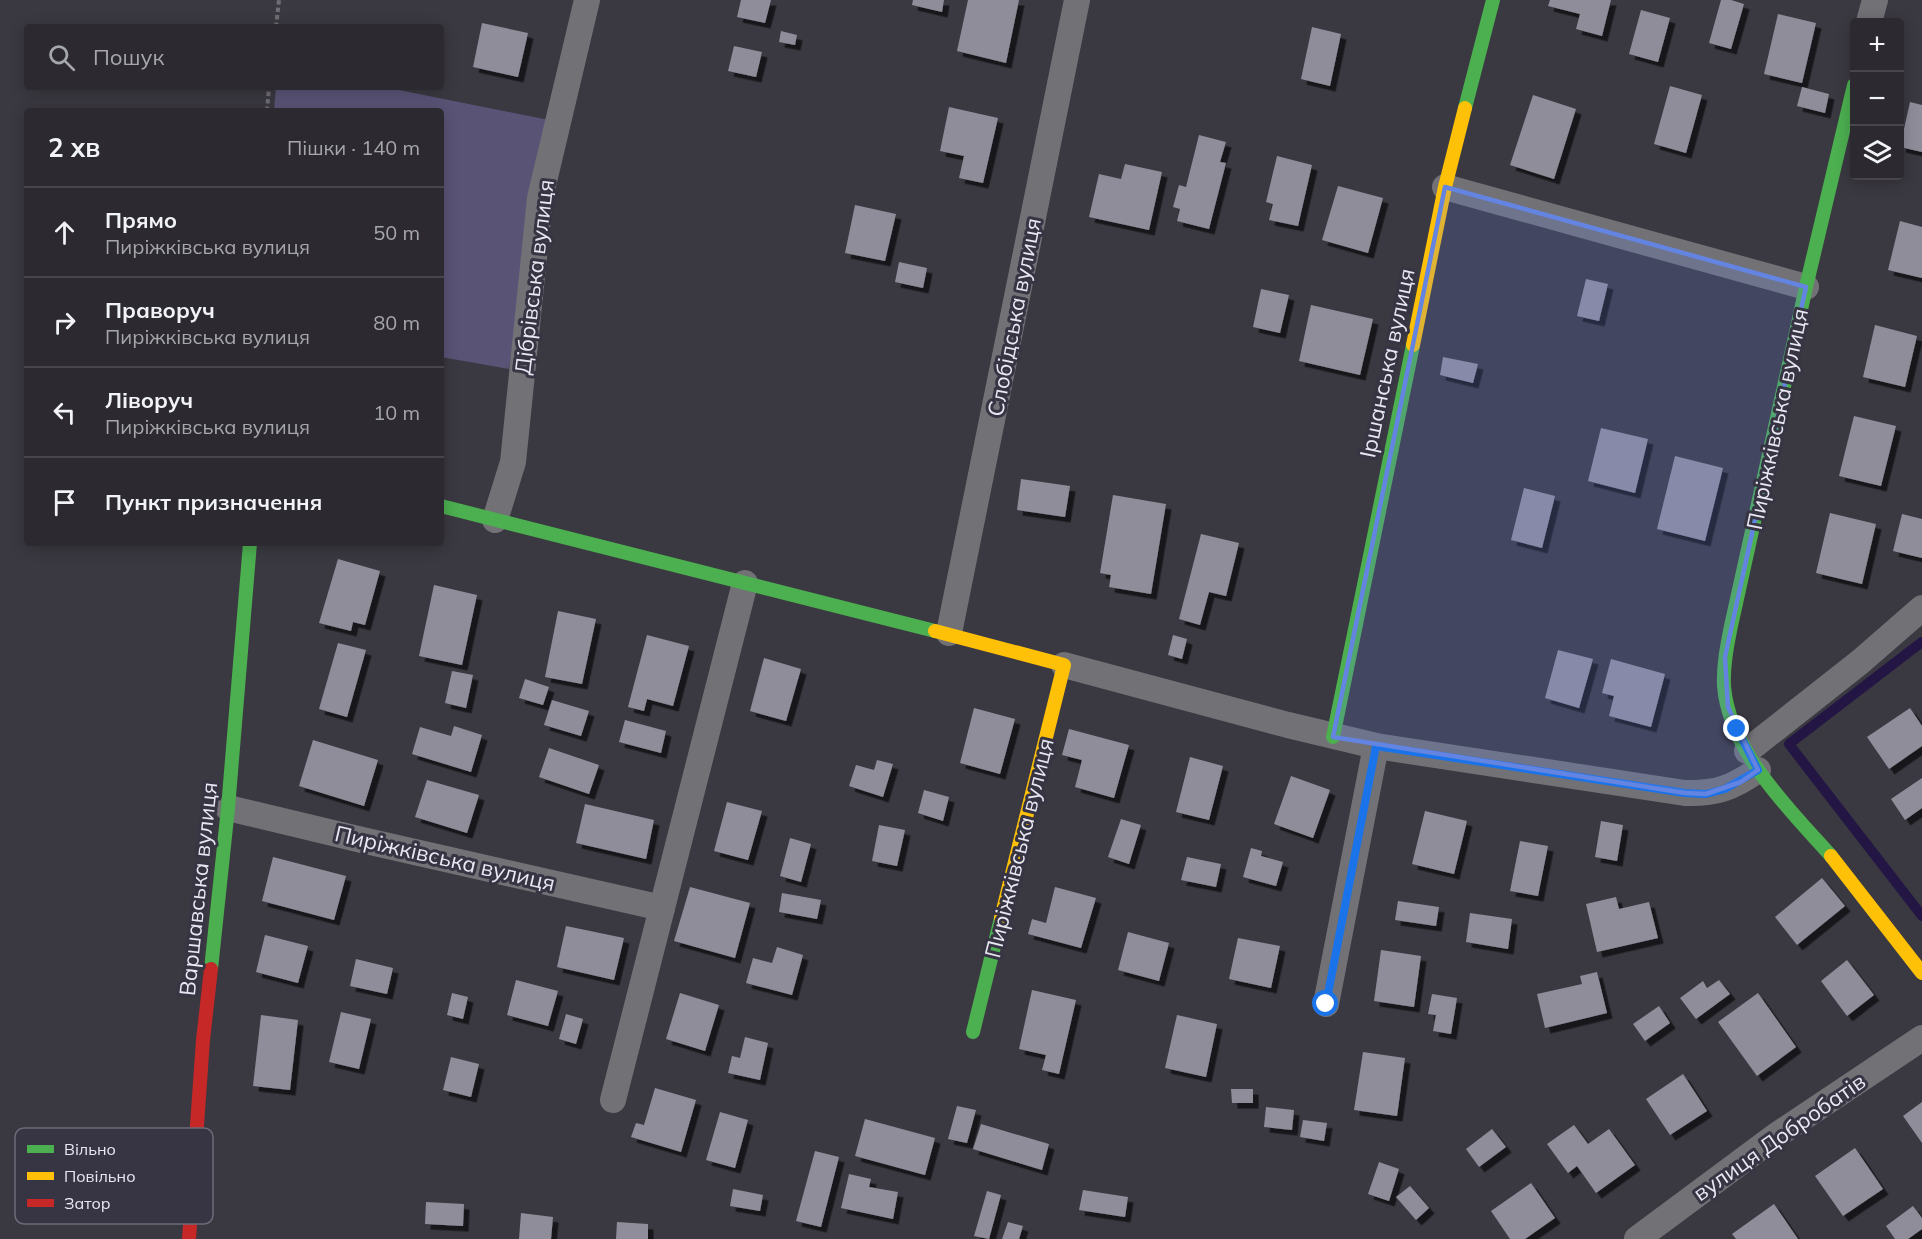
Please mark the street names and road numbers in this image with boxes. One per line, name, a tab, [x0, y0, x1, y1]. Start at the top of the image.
street label: Дібрівська вулиця	[508, 178, 560, 376]
street label: Слобідська вулиця	[981, 215, 1047, 419]
street label: Іршанська вулиця	[1353, 266, 1421, 460]
street label: Пиріжківська вулиця	[1740, 306, 1814, 532]
street label: Пиріжківська вулиця	[978, 735, 1060, 961]
street label: Варшавська вулиця	[173, 781, 223, 997]
street label: Пиріжківська вулиця	[332, 819, 558, 897]
street label: вулиця Добробатів	[1687, 1067, 1871, 1207]

